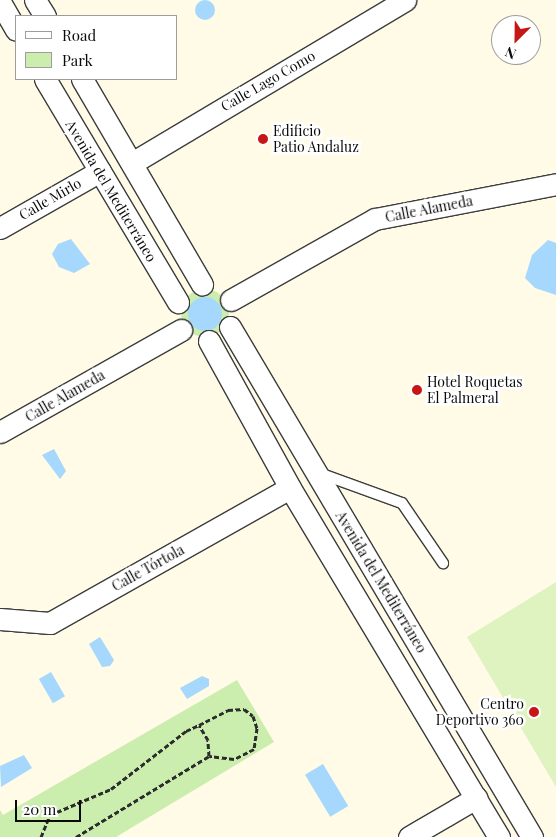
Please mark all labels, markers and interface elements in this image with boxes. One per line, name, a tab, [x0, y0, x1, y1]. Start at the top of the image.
legend	[15, 15, 178, 80]
north arrow	[491, 15, 541, 65]
text: Road	[62, 25, 96, 45]
text: N	[502, 43, 519, 64]
street label: Calle Lago Como	[218, 47, 318, 115]
text: Park	[62, 50, 93, 70]
street label: Avenida del Mediterráneo	[62, 117, 160, 265]
place label: Edificio Patio Andaluz	[273, 123, 359, 156]
marker: Edificio Patio Andaluz	[257, 133, 269, 145]
street label: Calle Mirlo	[16, 175, 84, 223]
street label: Calle Alameda	[383, 192, 475, 226]
street label: Calle Alameda	[22, 366, 108, 426]
place label: Hotel Roquetas El Palmeral	[427, 374, 523, 407]
marker: Hotel Roquetas El Palmeral	[411, 384, 423, 396]
street label: Avenida del Mediterráneo	[332, 508, 430, 656]
street label: Calle Tórtola	[109, 541, 187, 595]
place label: Centro Deportivo 360	[436, 696, 524, 729]
marker: Centro Deportivo 360	[528, 706, 540, 718]
scale bar	[18, 790, 84, 822]
text: 20 m	[23, 799, 56, 819]

